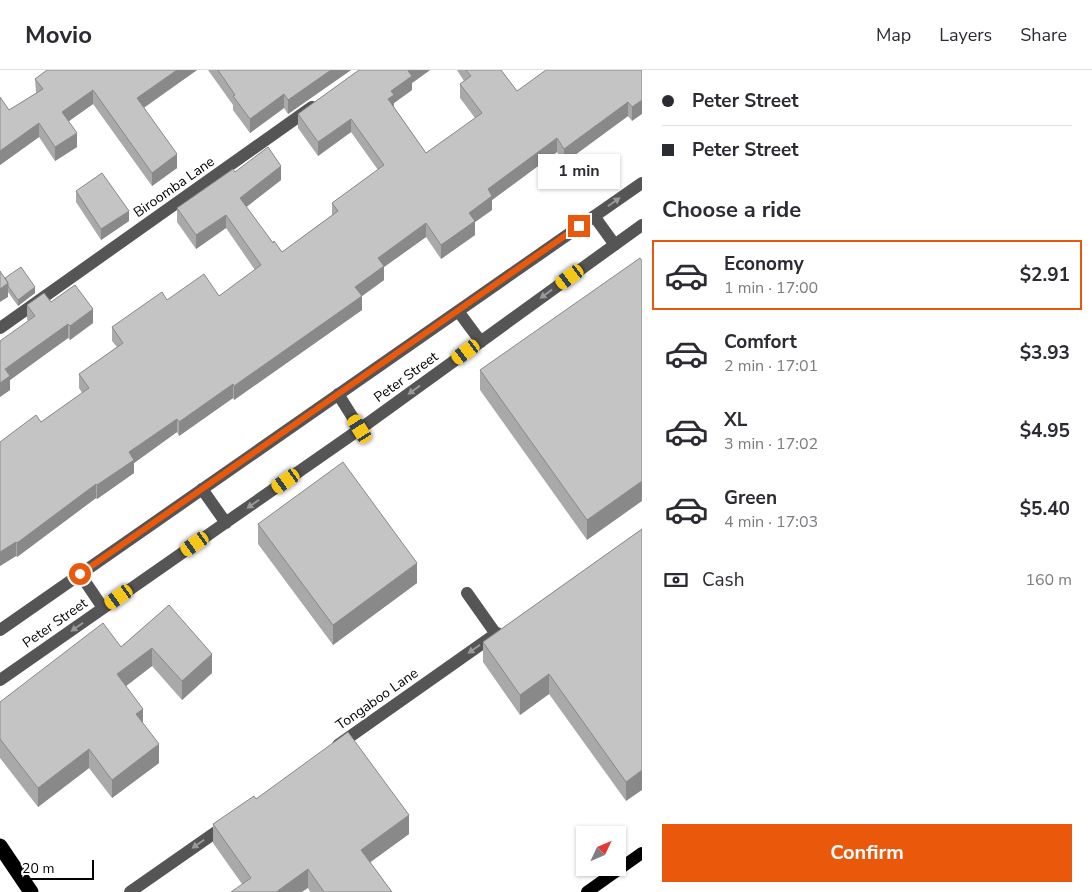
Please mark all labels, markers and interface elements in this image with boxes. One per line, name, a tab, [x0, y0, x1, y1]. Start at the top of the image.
text: Movio	[25, 19, 92, 51]
text: Map	[876, 23, 911, 47]
text: Layers	[939, 23, 992, 47]
text: Share	[1020, 23, 1067, 47]
text: Peter Street	[692, 88, 799, 114]
text: Peter Street	[692, 137, 799, 163]
street label: Biroomba Lane	[130, 152, 218, 222]
callout: 1 min	[538, 154, 620, 188]
text: 1 min	[558, 160, 600, 182]
text: Choose a ride	[662, 195, 801, 225]
one-way arrow	[607, 197, 621, 207]
route end	[568, 215, 590, 237]
text: Economy	[724, 251, 804, 277]
icon: car	[664, 253, 709, 298]
car	[553, 262, 586, 292]
text: $2.91	[1020, 262, 1070, 288]
text: 1 min · 17:00	[724, 277, 818, 299]
one-way arrow	[539, 289, 553, 299]
text: Comfort	[724, 329, 797, 355]
icon: car	[664, 331, 709, 376]
car	[449, 337, 482, 367]
text: $3.93	[1020, 340, 1070, 366]
street label: Peter Street	[370, 347, 442, 407]
text: 2 min · 17:01	[724, 355, 818, 377]
one-way arrow	[407, 385, 421, 395]
text: XL	[724, 407, 747, 433]
icon: car	[664, 409, 709, 454]
car	[345, 412, 374, 446]
text: $4.95	[1020, 418, 1070, 444]
text: 3 min · 17:02	[724, 433, 818, 455]
car	[269, 466, 302, 496]
text: Green	[724, 485, 777, 511]
icon: car	[664, 487, 709, 532]
text: $5.40	[1020, 496, 1070, 522]
one-way arrow	[246, 499, 260, 509]
text: 4 min · 17:03	[724, 511, 818, 533]
car	[178, 529, 211, 559]
route start	[69, 563, 91, 585]
icon: cash	[662, 566, 690, 594]
text: Cash	[702, 567, 744, 593]
text: 160 m	[1025, 569, 1072, 591]
car	[102, 582, 135, 612]
street label: Peter Street	[19, 594, 91, 652]
one-way arrow	[70, 622, 83, 632]
one-way arrow	[467, 644, 480, 654]
street label: Tongaboo Lane	[332, 664, 422, 734]
button: Confirm	[662, 824, 1072, 882]
north arrow	[576, 826, 626, 876]
map controls	[576, 826, 626, 876]
one-way arrow	[191, 839, 205, 849]
scale bar	[15, 857, 94, 880]
text: 20 m	[22, 859, 54, 878]

